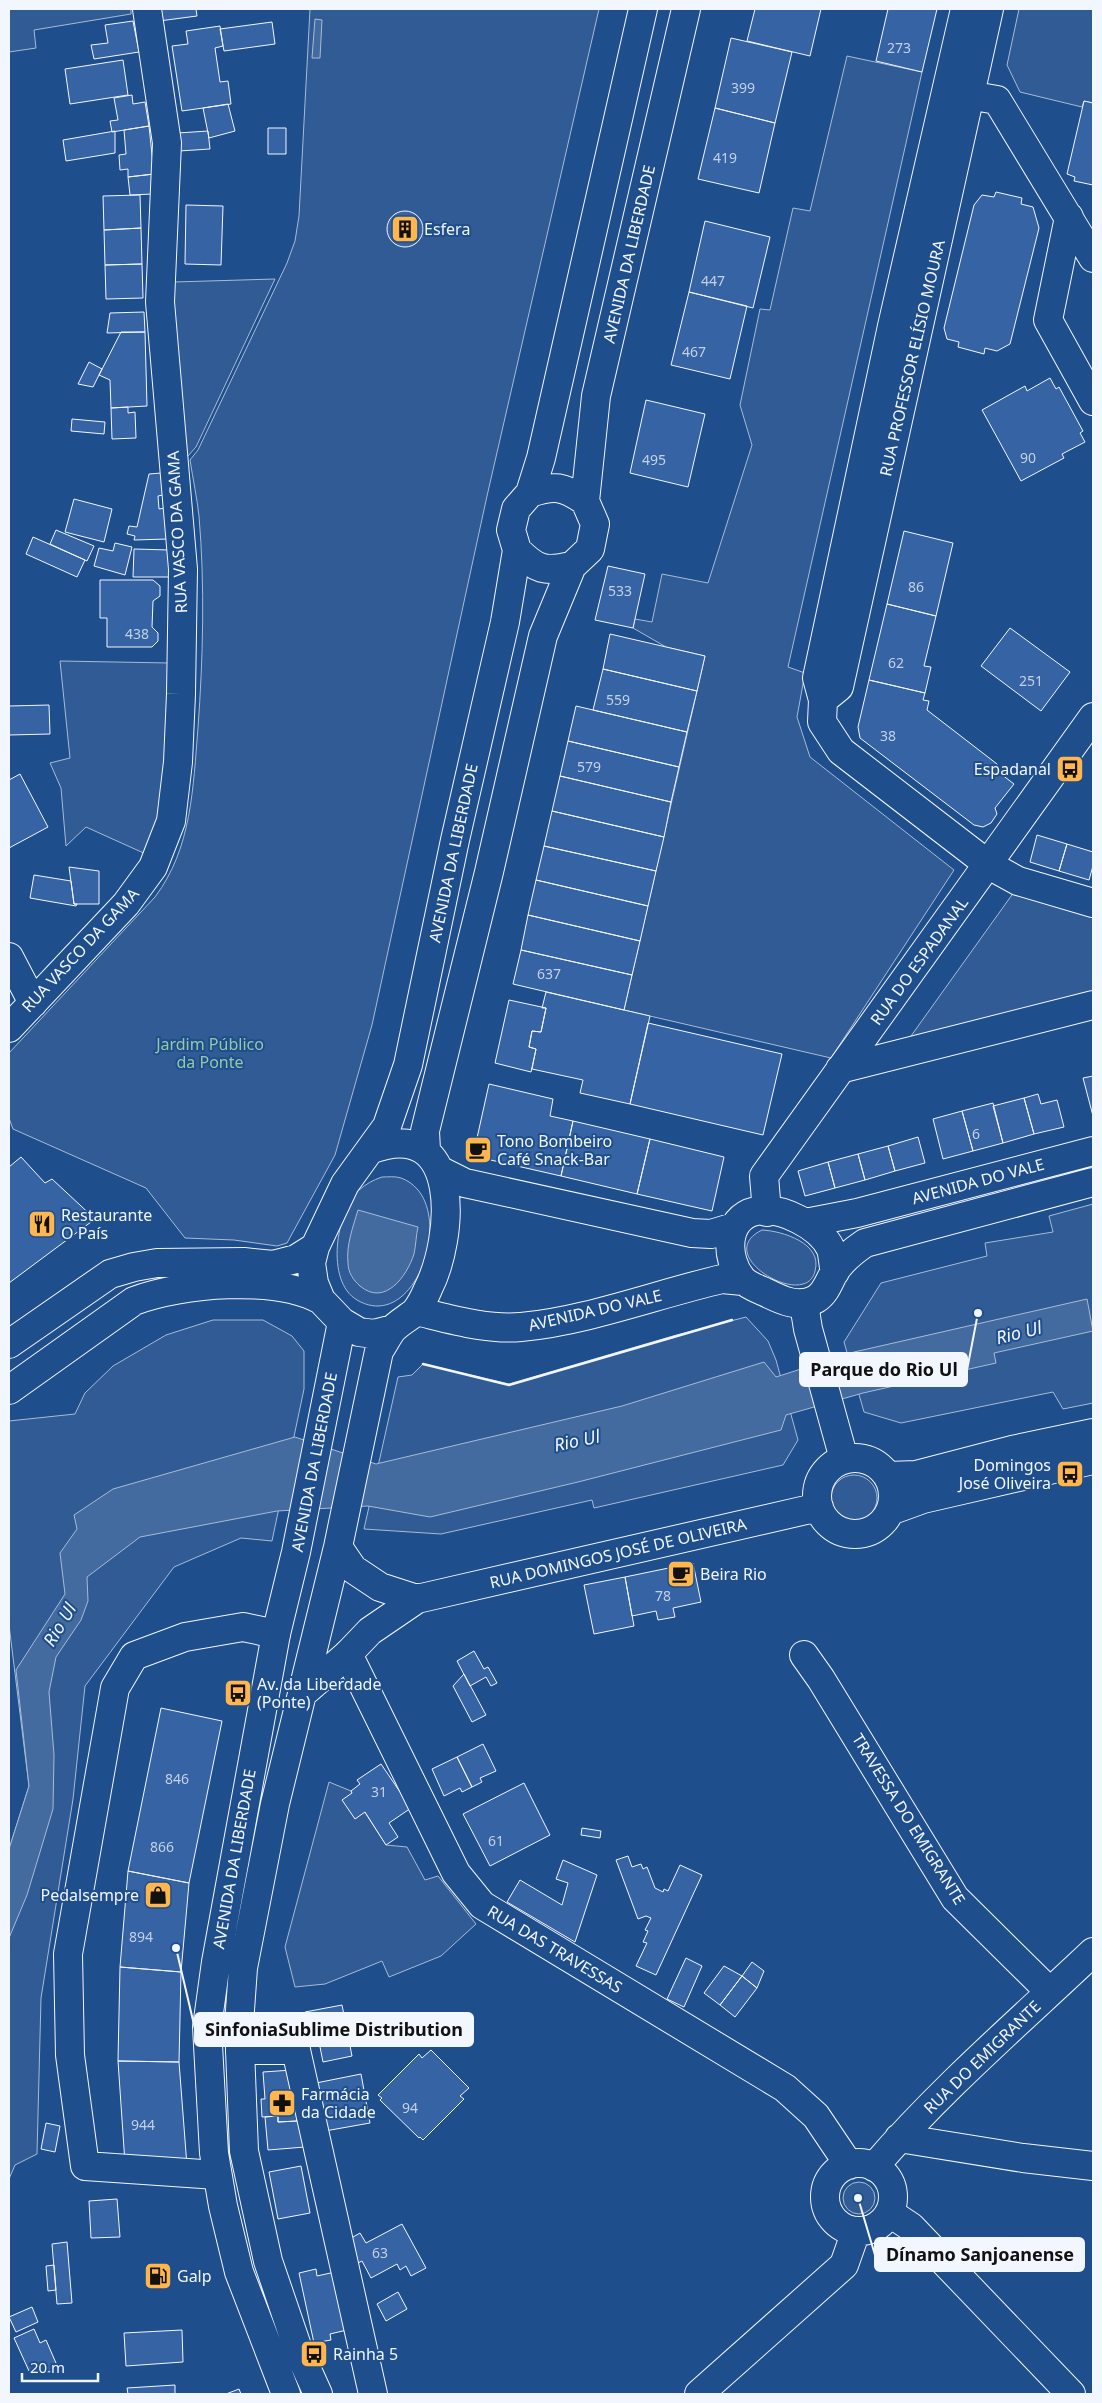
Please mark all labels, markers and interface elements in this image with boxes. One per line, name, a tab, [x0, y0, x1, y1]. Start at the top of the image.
house number: 273	[887, 38, 911, 57]
house number: 399	[731, 78, 755, 97]
house number: 419	[713, 148, 737, 167]
street label: AVENIDA DA LIBERDADE	[598, 163, 660, 345]
building icon: Esfera	[390, 214, 420, 244]
place label: Esfera	[424, 218, 470, 240]
street label: RUA PROFESSOR ELÍSIO MOURA	[874, 237, 950, 478]
house number: 447	[701, 271, 725, 290]
house number: 467	[682, 342, 706, 361]
house number: 90	[1020, 448, 1036, 467]
street label: RUA VASCO DA GAMA	[162, 449, 192, 614]
house number: 495	[642, 450, 666, 469]
house number: 86	[908, 577, 924, 596]
house number: 533	[608, 581, 632, 600]
house number: 438	[125, 624, 149, 643]
house number: 62	[888, 653, 904, 672]
house number: 251	[1019, 671, 1043, 690]
house number: 559	[606, 690, 630, 709]
house number: 38	[880, 726, 896, 745]
bus stop icon: Espadanal	[1055, 754, 1085, 784]
house number: 579	[577, 757, 601, 776]
place label: Espadanal	[974, 758, 1051, 780]
street label: AVENIDA DA LIBERDADE	[423, 762, 483, 944]
street label: RUA VASCO DA GAMA	[16, 882, 144, 1017]
street label: RUA DO ESPADANAL	[865, 892, 973, 1030]
house number: 637	[537, 964, 561, 983]
park label: Jardim Público da Ponte	[154, 1033, 264, 1073]
house number: 6	[972, 1124, 980, 1143]
place label: Tono Bombeiro Café Snack-Bar	[497, 1130, 612, 1170]
cafe icon: Tono Bombeiro Café Snack-Bar	[463, 1135, 493, 1165]
street label: AVENIDA DO VALE	[909, 1153, 1047, 1209]
place label: Restaurante O País	[61, 1204, 152, 1244]
restaurant icon: Restaurante O País	[27, 1209, 57, 1239]
street label: AVENIDA DO VALE	[526, 1284, 664, 1336]
water label: Rio Ul	[993, 1315, 1045, 1349]
callout: Parque do Rio Ul	[800, 1353, 967, 1386]
text: Parque do Rio Ul	[810, 1357, 958, 1381]
street label: AVENIDA DA LIBERDADE	[286, 1370, 342, 1554]
water label: Rio Ul	[552, 1423, 602, 1457]
place label: Domingos José Oliveira	[957, 1454, 1051, 1494]
bus stop icon: Domingos José Oliveira	[1055, 1459, 1085, 1489]
street label: RUA DOMINGOS JOSÉ DE OLIVEIRA	[487, 1513, 749, 1593]
cafe icon: Beira Rio	[666, 1559, 696, 1589]
place label: Beira Rio	[700, 1563, 767, 1585]
house number: 78	[655, 1586, 671, 1605]
water label: Rio Ul	[37, 1598, 82, 1651]
place label: Av. da Liberdade (Ponte)	[257, 1673, 381, 1713]
bus stop icon: Av. da Liberdade (Ponte)	[223, 1678, 253, 1708]
street label: TRAVESSA DO EMIGRANTE	[847, 1729, 971, 1909]
street label: AVENIDA DA LIBERDADE	[207, 1767, 261, 1951]
house number: 846	[165, 1769, 189, 1788]
house number: 31	[371, 1782, 387, 1801]
house number: 61	[488, 1831, 504, 1850]
house number: 866	[150, 1837, 174, 1856]
shop icon: Pedalsempre	[143, 1880, 173, 1910]
place label: Pedalsempre	[41, 1884, 139, 1906]
street label: RUA DAS TRAVESSAS	[483, 1900, 627, 1998]
house number: 894	[129, 1927, 153, 1946]
street label: RUA DO EMIGRANTE	[919, 1995, 1045, 2119]
callout: SinfoniaSublime Distribution	[195, 2013, 473, 2046]
text: SinfoniaSublime Distribution	[205, 2017, 463, 2041]
place label: Farmácia da Cidade	[301, 2083, 376, 2123]
pharmacy icon: Farmácia da Cidade	[267, 2088, 297, 2118]
house number: 94	[402, 2098, 418, 2117]
house number: 944	[131, 2115, 155, 2134]
callout: Dínamo Sanjoanense	[875, 2238, 1084, 2271]
text: Dínamo Sanjoanense	[886, 2242, 1074, 2266]
house number: 63	[372, 2243, 388, 2262]
fuel station icon: Galp	[143, 2261, 173, 2291]
place label: Galp	[177, 2265, 212, 2287]
bus stop icon: Rainha 5	[299, 2339, 329, 2369]
place label: Rainha 5	[333, 2343, 398, 2365]
scale bar	[22, 2350, 99, 2382]
text: 20 m	[30, 2357, 65, 2377]

